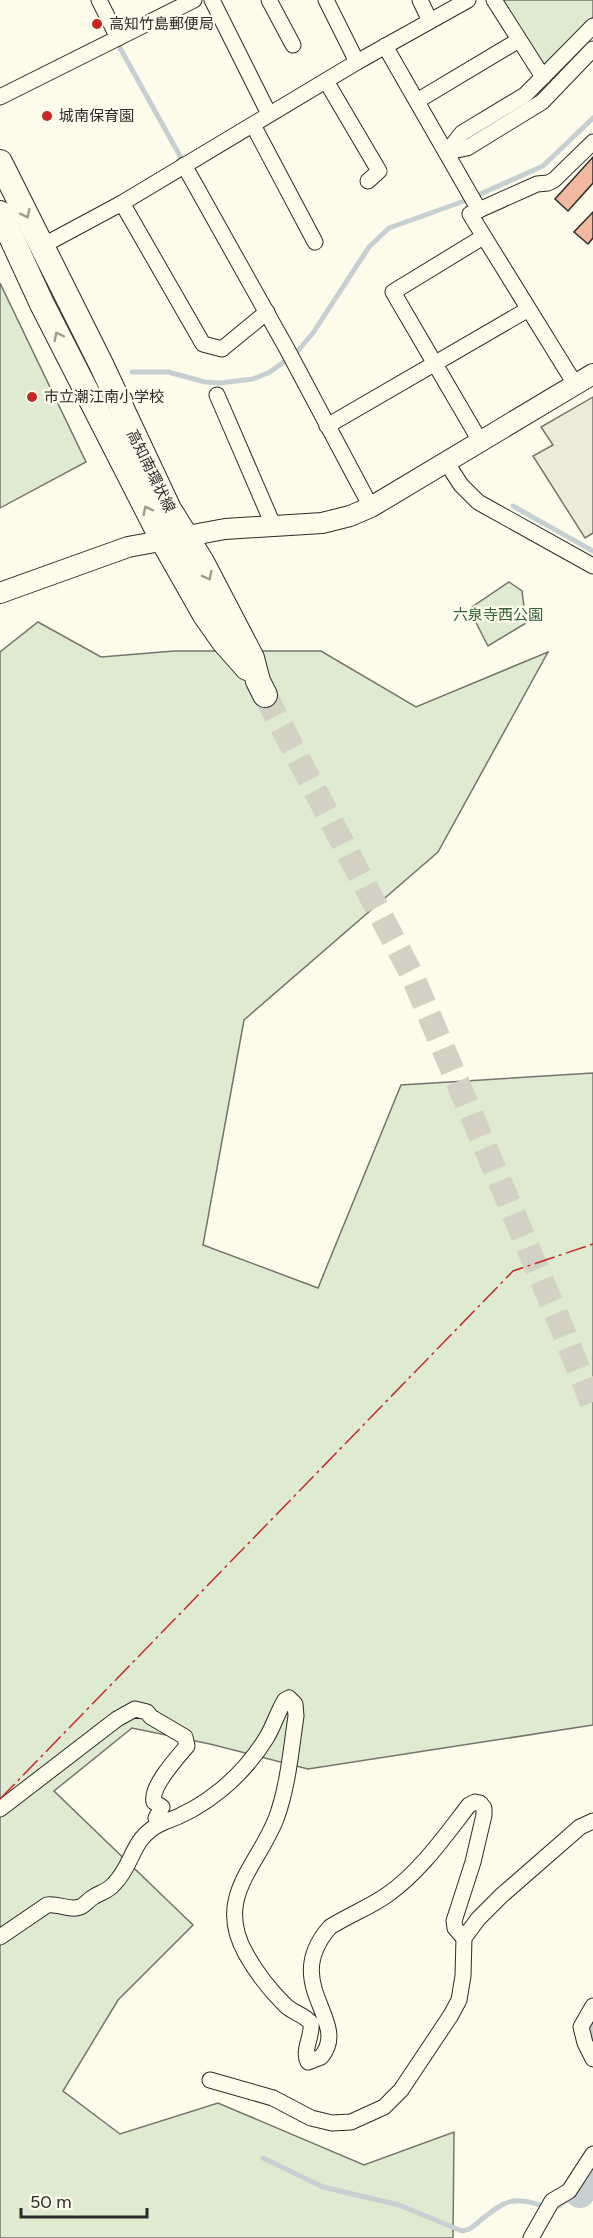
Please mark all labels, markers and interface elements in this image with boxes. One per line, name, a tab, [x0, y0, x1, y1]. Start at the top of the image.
place label: 高知竹島郵便局	[109, 15, 214, 33]
marker: 高知竹島郵便局	[90, 17, 104, 31]
place label: 城南保育園	[59, 107, 134, 125]
marker: 城南保育園	[40, 109, 54, 123]
one-way arrow	[19, 208, 30, 219]
one-way arrow	[54, 332, 65, 342]
place label: 市立潮江南小学校	[44, 388, 164, 406]
marker: 市立潮江南小学校	[25, 390, 39, 404]
street label: 高知南環状線	[123, 427, 179, 515]
one-way arrow	[143, 505, 154, 516]
one-way arrow	[201, 569, 213, 580]
park label: 六泉寺西公園	[453, 606, 543, 624]
scale bar	[21, 2181, 147, 2219]
text: 50 m	[30, 2191, 72, 2213]

